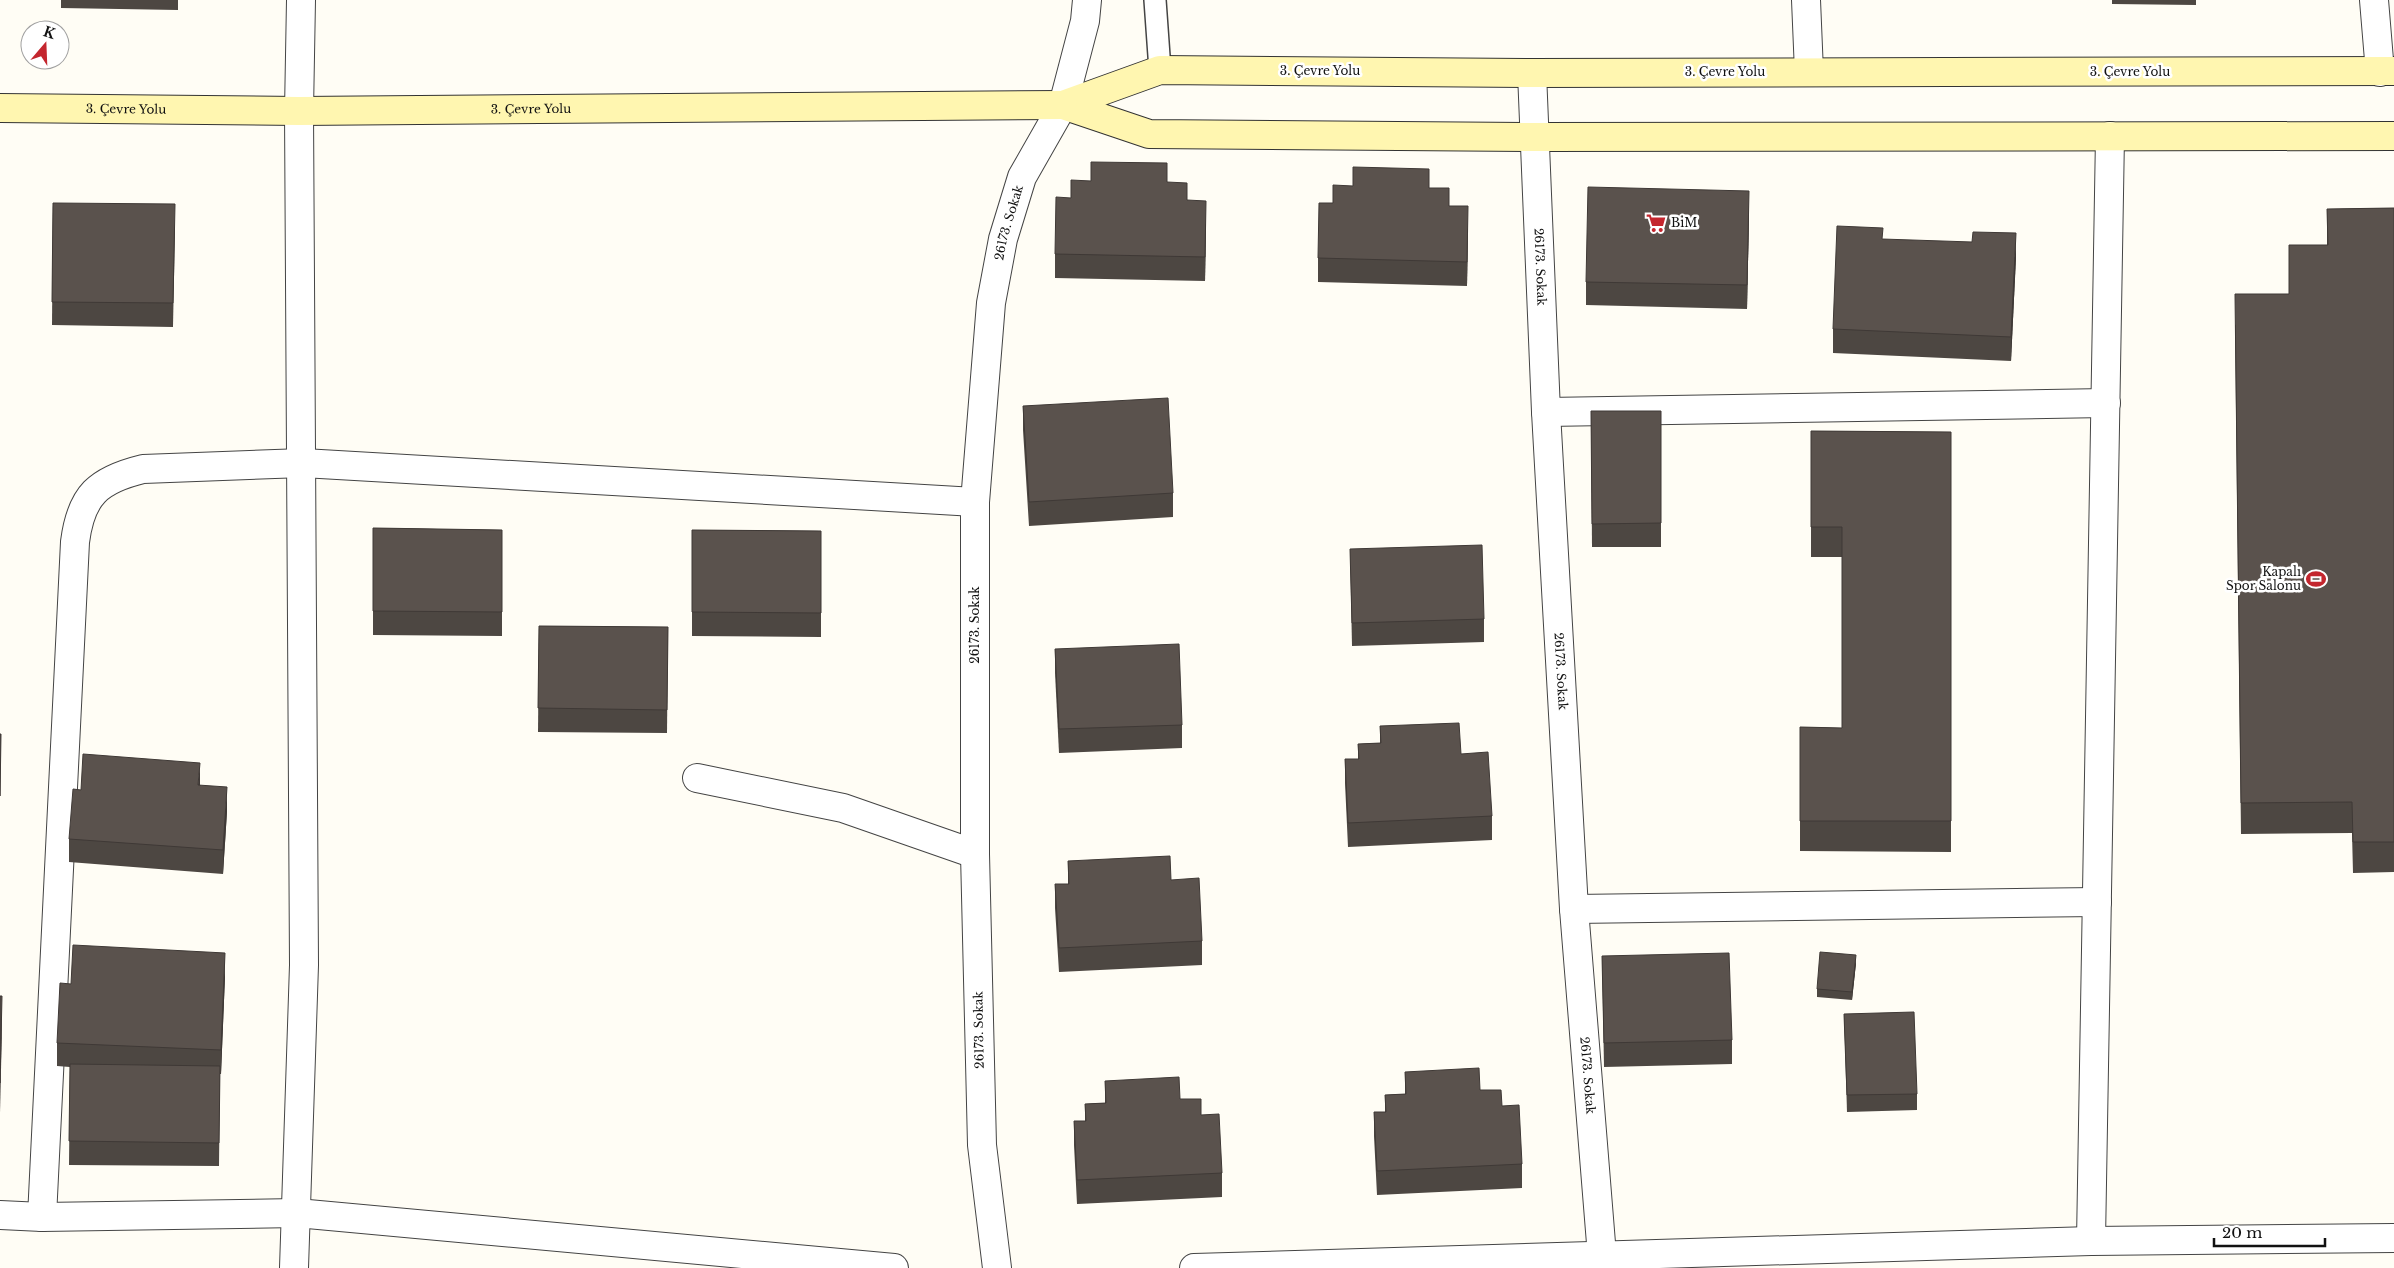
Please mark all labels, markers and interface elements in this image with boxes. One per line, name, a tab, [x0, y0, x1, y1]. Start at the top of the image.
north arrow	[20, 20, 70, 70]
text: K	[41, 22, 58, 43]
street label: 3. Çevre Yolu	[1280, 63, 1360, 78]
street label: 3. Çevre Yolu	[1685, 64, 1765, 79]
street label: 3. Çevre Yolu	[2090, 64, 2170, 79]
street label: 3. Çevre Yolu	[86, 101, 166, 117]
street label: 3. Çevre Yolu	[491, 101, 571, 116]
street label: 26173. Sokak	[991, 182, 1026, 261]
supermarket icon: BiM	[1645, 212, 1667, 234]
place label: BiM	[1671, 215, 1697, 230]
street label: 26173. Sokak	[1531, 228, 1550, 307]
place label: Kapalı Spor Salonu	[2226, 564, 2301, 593]
sports icon: Kapalı Spor Salonu	[2305, 568, 2327, 590]
street label: 26173. Sokak	[967, 586, 982, 664]
street label: 26173. Sokak	[1551, 632, 1571, 711]
street label: 26173. Sokak	[970, 991, 987, 1069]
street label: 26173. Sokak	[1577, 1036, 1599, 1115]
scale bar	[2214, 1216, 2325, 1248]
text: 20 m	[2222, 1223, 2262, 1242]

